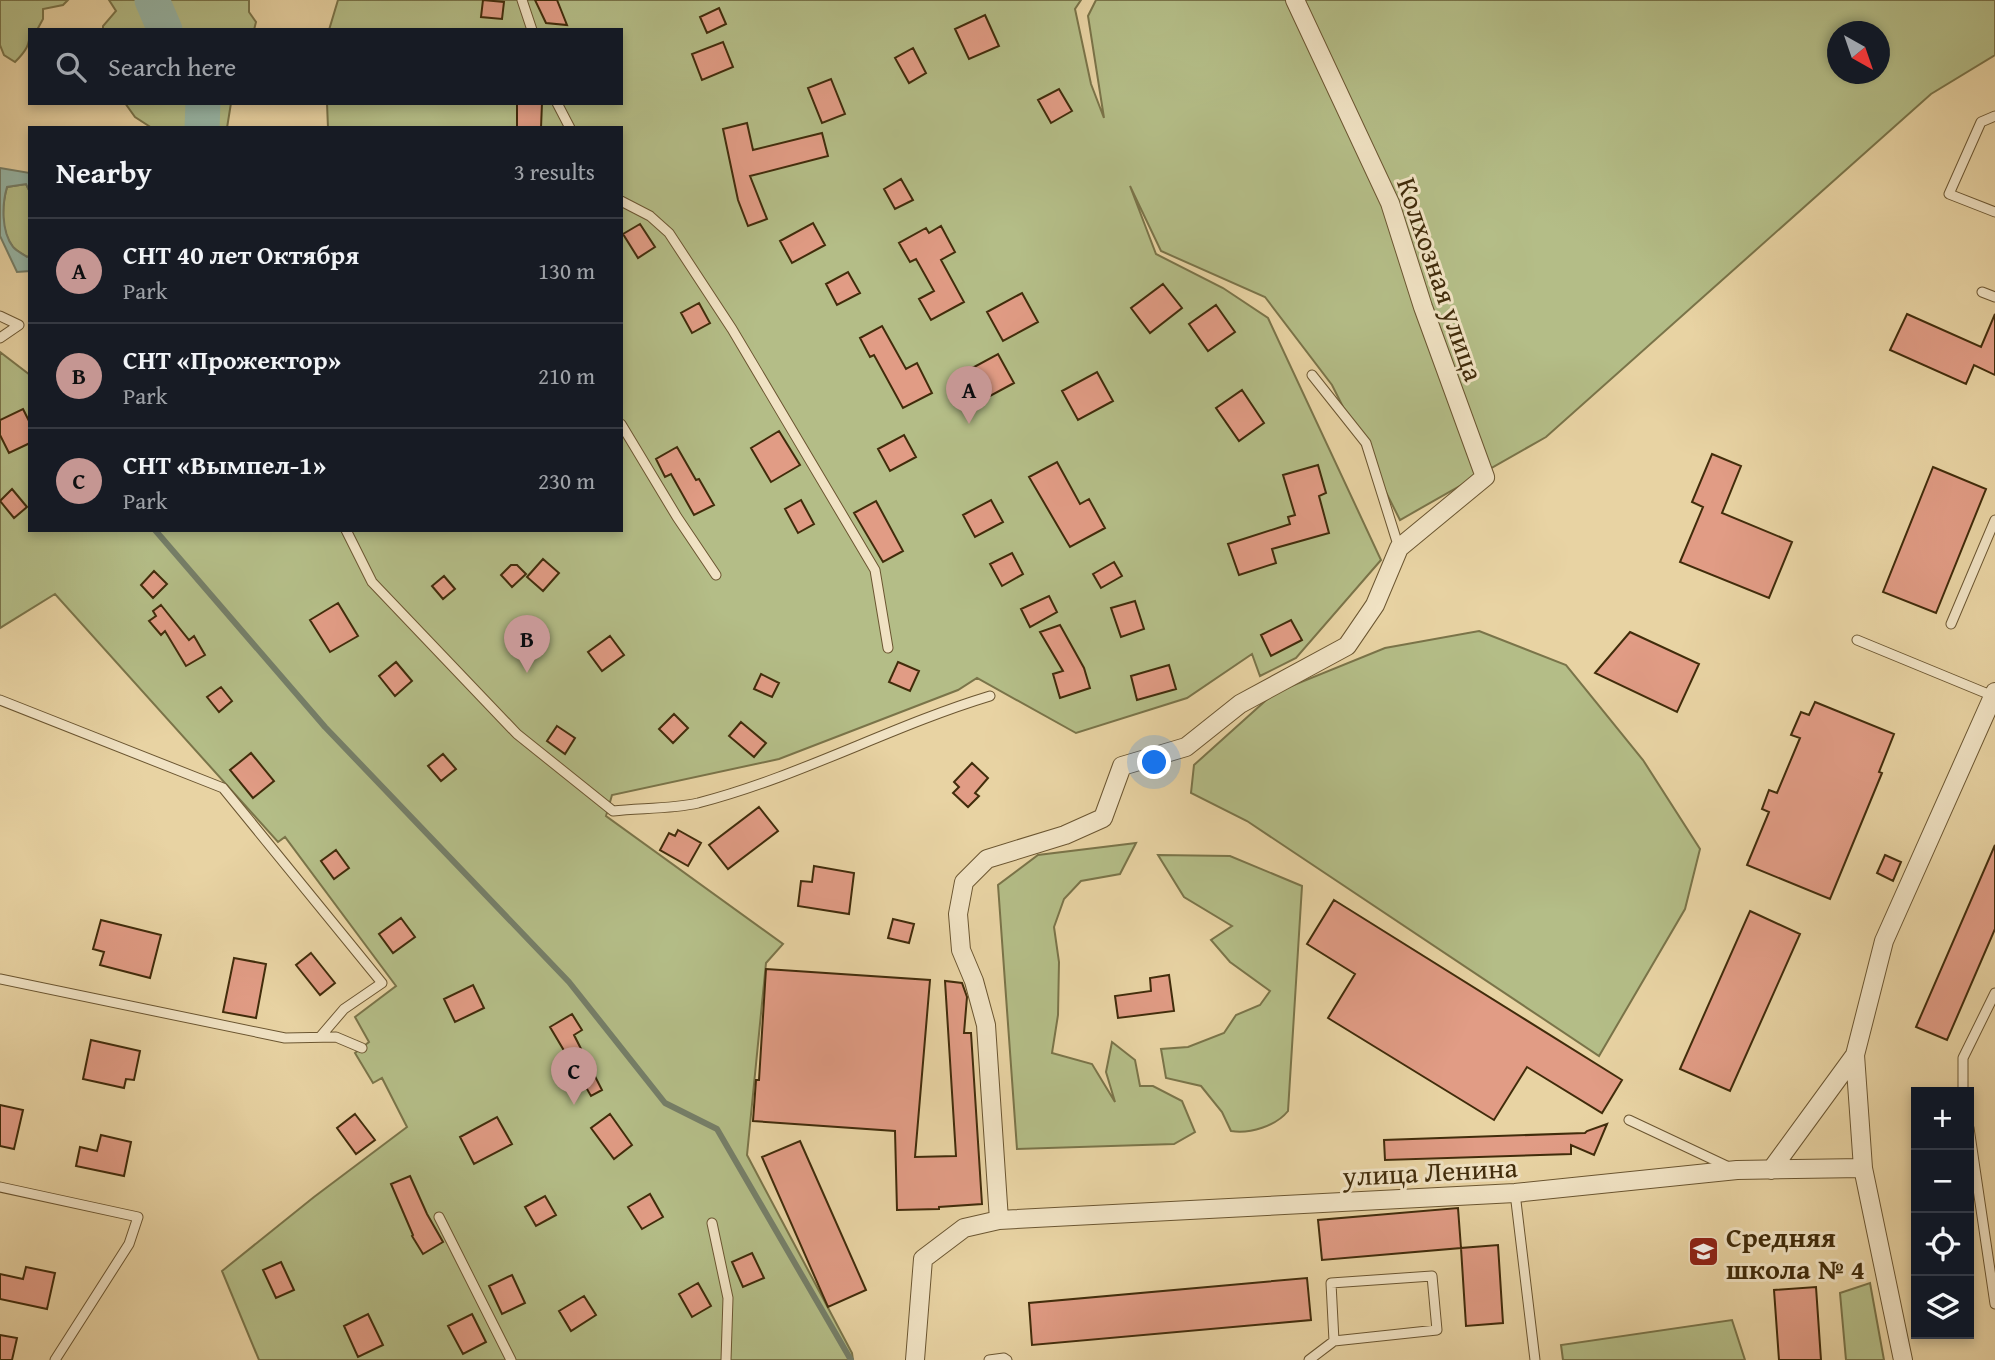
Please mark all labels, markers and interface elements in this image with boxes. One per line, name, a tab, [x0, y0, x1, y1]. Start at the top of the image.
north arrow	[1827, 21, 1890, 84]
search box	[28, 28, 623, 105]
text: Search here	[108, 47, 236, 86]
icon: search	[52, 48, 90, 86]
text: Nearby	[56, 150, 152, 194]
text: 3 results	[514, 155, 595, 188]
street label: Колхозная улица	[1387, 172, 1495, 387]
text: СНТ 40 лет Октября	[123, 235, 359, 274]
text: A	[72, 254, 86, 287]
text: 130 m	[538, 254, 595, 287]
text: Park	[123, 274, 167, 307]
text: СНТ «Прожектор»	[123, 340, 341, 379]
text: B	[72, 359, 86, 392]
text: 210 m	[538, 359, 595, 392]
pin: A	[946, 366, 992, 424]
text: Park	[123, 379, 167, 412]
text: СНТ «Вымпел-1»	[123, 445, 326, 484]
text: C	[72, 464, 86, 497]
text: 230 m	[538, 464, 595, 497]
text: Park	[123, 484, 167, 517]
pin: B	[504, 615, 550, 673]
your location	[1137, 745, 1171, 779]
pin: C	[551, 1047, 597, 1105]
map controls	[1911, 1087, 1974, 1339]
button: +	[1911, 1087, 1974, 1150]
street label: улица Ленина	[1340, 1146, 1519, 1196]
button: −	[1911, 1150, 1974, 1213]
button: locate	[1911, 1213, 1974, 1276]
place label: Средняя школа № 4	[1726, 1216, 1865, 1289]
school or university icon: Средняя школа № 4	[1686, 1235, 1720, 1269]
button: layers	[1911, 1276, 1974, 1339]

